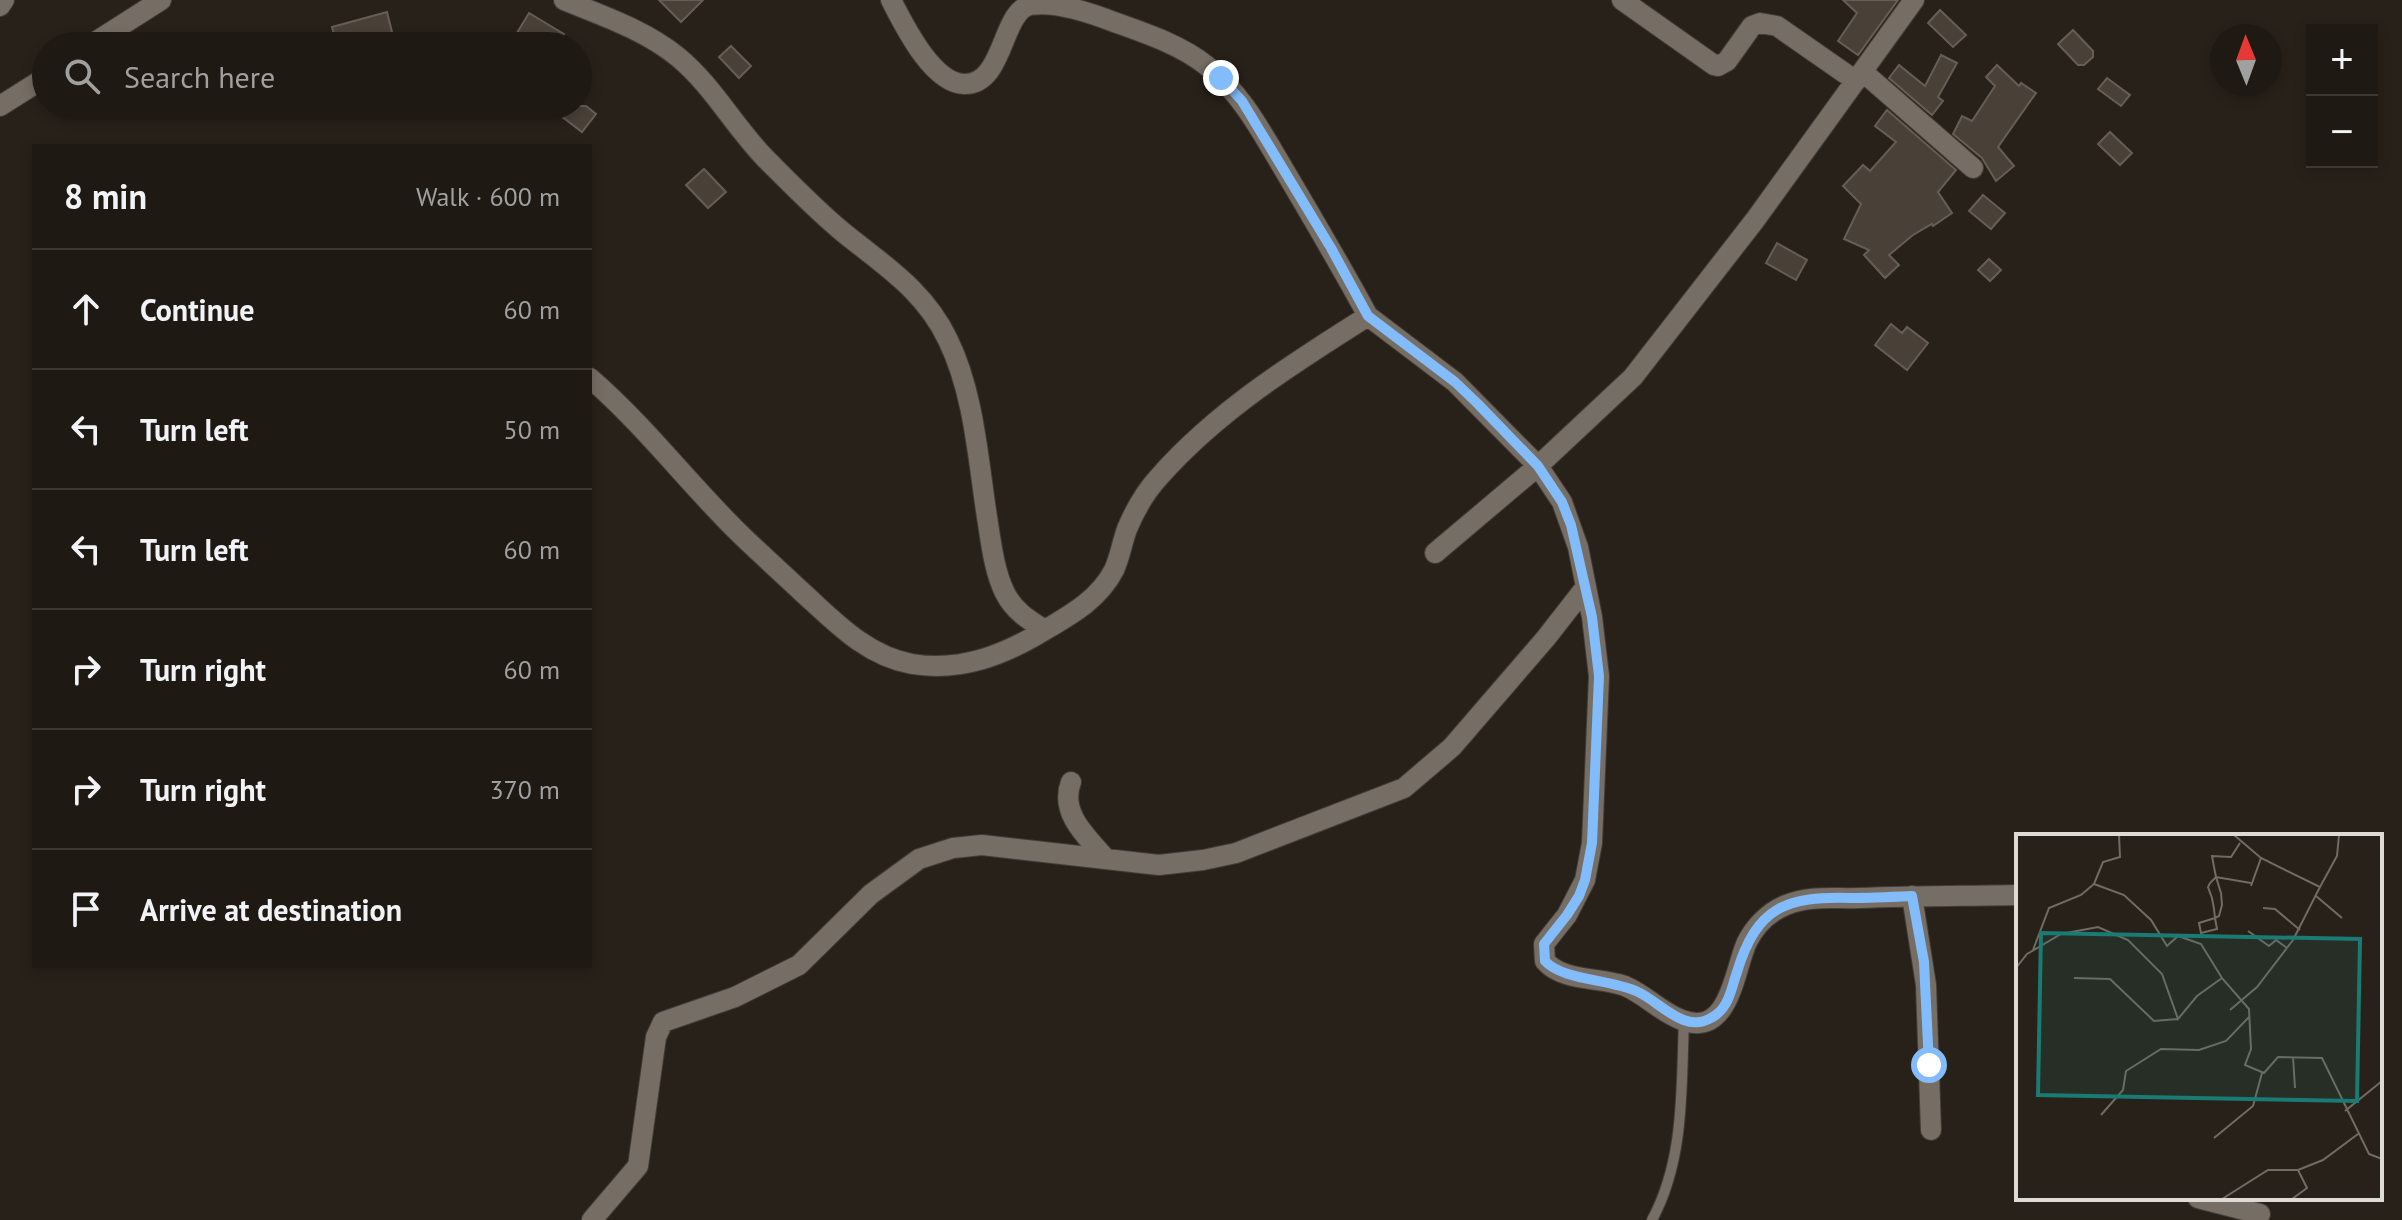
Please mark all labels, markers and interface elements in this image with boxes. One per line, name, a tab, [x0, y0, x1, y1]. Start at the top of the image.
north arrow	[2210, 24, 2282, 96]
map controls	[2306, 24, 2378, 168]
button: +	[2306, 24, 2378, 96]
search box	[32, 32, 592, 120]
icon: search	[60, 54, 104, 98]
text: Search here	[124, 57, 275, 96]
route end	[1203, 60, 1239, 96]
button: −	[2306, 96, 2378, 168]
text: 8 min	[64, 174, 147, 218]
text: Walk · 600 m	[416, 180, 560, 213]
icon: ahead	[64, 287, 108, 331]
text: Continue	[140, 290, 254, 329]
text: 60 m	[504, 293, 560, 326]
icon: left	[64, 407, 108, 451]
text: Turn left	[140, 410, 248, 449]
text: 50 m	[504, 413, 560, 446]
icon: left	[64, 527, 108, 571]
text: Turn left	[140, 530, 248, 569]
text: 60 m	[504, 533, 560, 566]
icon: right	[64, 647, 108, 691]
text: Turn right	[140, 650, 266, 689]
text: 60 m	[504, 653, 560, 686]
icon: right	[64, 767, 108, 811]
text: Turn right	[140, 770, 266, 809]
text: 370 m	[489, 773, 560, 806]
inset map	[2016, 834, 2382, 1200]
icon: arrive	[64, 887, 108, 931]
text: Arrive at destination	[140, 890, 402, 929]
route start	[1911, 1047, 1947, 1083]

